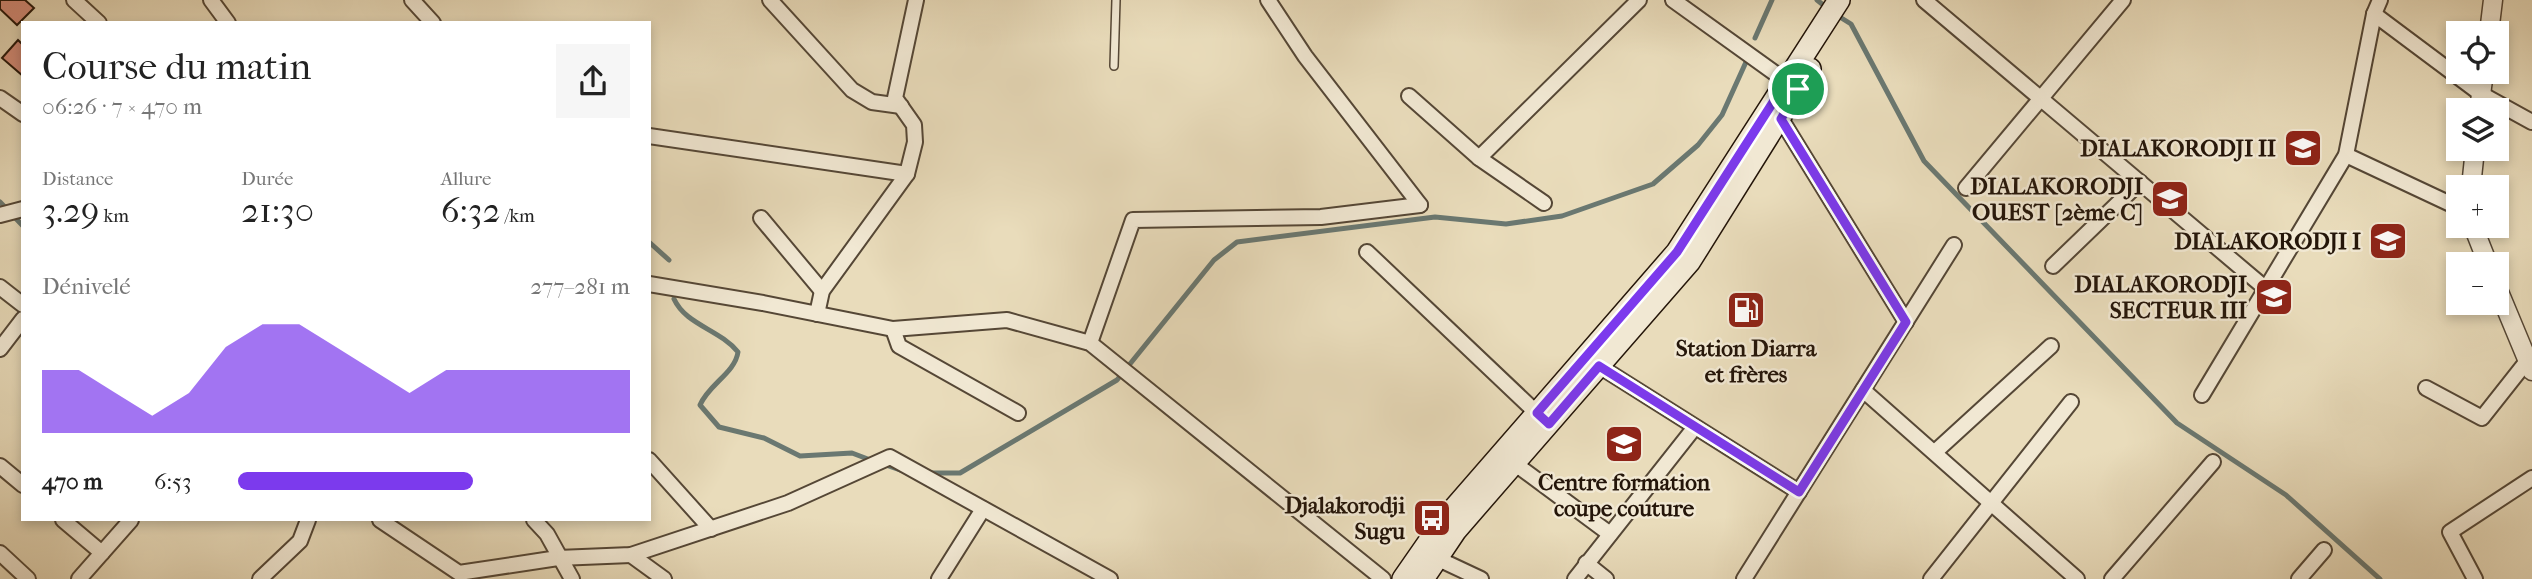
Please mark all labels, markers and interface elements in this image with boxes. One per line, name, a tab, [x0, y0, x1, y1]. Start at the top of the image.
map controls	[2446, 21, 2509, 315]
button: locate	[2446, 21, 2509, 84]
text: Course du matin	[42, 44, 311, 89]
button: share	[556, 44, 630, 118]
pin	[1768, 59, 1828, 119]
icon: arrive	[1779, 70, 1817, 108]
text: 06:26 · 7 × 470 m	[42, 93, 202, 120]
button: layers	[2446, 98, 2509, 161]
school or university icon: DIALAKORODJI II	[2282, 127, 2324, 169]
place label: DIALAKORODJI II	[2080, 135, 2276, 162]
text: Distance	[42, 168, 113, 190]
text: Durée	[241, 168, 293, 190]
text: Allure	[441, 168, 492, 190]
place label: DIALAKORODJI OUEST [2ème C]	[1970, 173, 2143, 226]
button: +	[2446, 175, 2509, 238]
school or university icon: DIALAKORODJI OUEST [2ème C]	[2149, 178, 2191, 220]
text: 3.29	[42, 190, 99, 231]
text: 21:30	[241, 190, 314, 231]
text: 6:32	[441, 190, 500, 231]
text: km	[99, 205, 129, 227]
text: /km	[500, 205, 535, 227]
school or university icon: DIALAKORODJI I	[2367, 220, 2409, 262]
place label: DIALAKORODJI I	[2174, 228, 2361, 255]
button: −	[2446, 252, 2509, 315]
place label: DIALAKORODJI SECTEUR III	[2074, 271, 2247, 324]
text: Dénivelé	[42, 273, 131, 300]
text: 277–281 m	[530, 273, 630, 300]
school or university icon: DIALAKORODJI SECTEUR III	[2253, 276, 2295, 318]
fuel station icon: Station Diarra et frères	[1725, 289, 1767, 331]
place label: Station Diarra et frères	[1676, 335, 1818, 388]
school or university icon: Centre formation coupe couture	[1603, 423, 1645, 465]
text: 470 m	[42, 468, 103, 495]
text: 6:53	[154, 468, 191, 495]
place label: Centre formation coupe couture	[1538, 469, 1711, 522]
place label: Djalakorodji Sugu	[1284, 492, 1406, 545]
bus stop icon: Djalakorodji Sugu	[1411, 497, 1453, 539]

